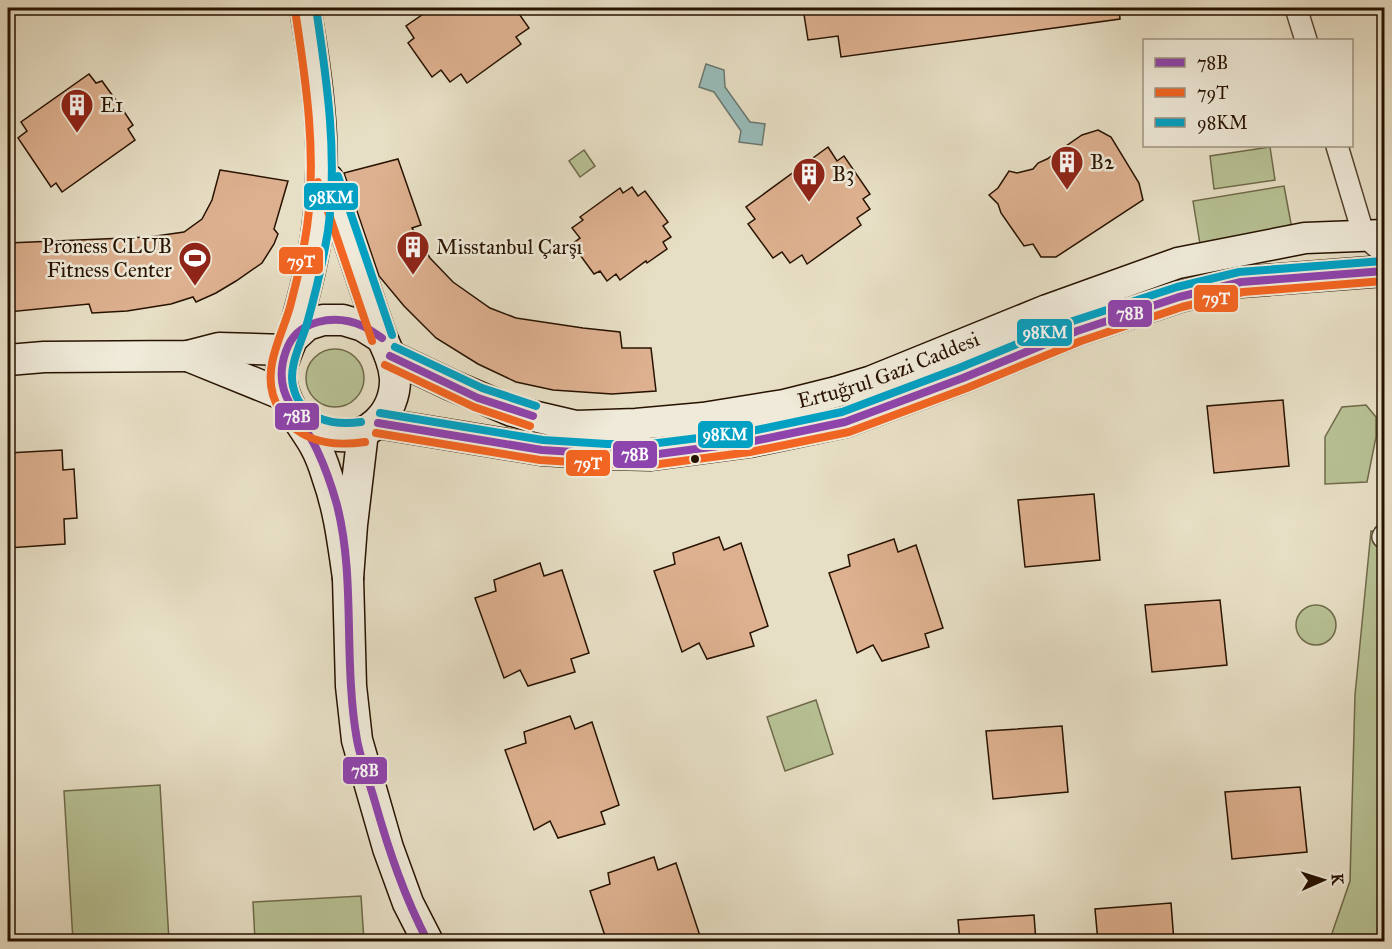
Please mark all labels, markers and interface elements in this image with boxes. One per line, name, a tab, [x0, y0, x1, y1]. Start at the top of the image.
legend	[1143, 39, 1353, 147]
text: 78B	[1197, 52, 1228, 74]
text: 79T	[1197, 82, 1229, 104]
building icon: E1	[59, 87, 95, 134]
place label: E1	[100, 92, 123, 118]
text: 98KM	[1197, 112, 1248, 134]
building icon: B2	[1049, 144, 1085, 191]
place label: B2	[1090, 149, 1115, 175]
building icon: B3	[791, 156, 827, 203]
place label: B3	[832, 161, 854, 187]
line badge: 98KM	[303, 182, 359, 211]
text: 98KM	[309, 188, 354, 208]
building icon: Misstanbul Çarşı	[395, 229, 431, 276]
place label: Proness CLUB Fitness Center	[42, 233, 172, 283]
place label: Misstanbul Çarşı	[436, 234, 583, 260]
sports icon: Proness CLUB Fitness Center	[177, 240, 213, 287]
line badge: 79T	[278, 246, 324, 275]
text: 79T	[287, 252, 315, 272]
line badge: 79T	[1193, 284, 1239, 313]
text: 79T	[1202, 289, 1230, 309]
line badge: 78B	[1107, 299, 1153, 328]
text: 78B	[1116, 304, 1144, 323]
line badge: 98KM	[1016, 318, 1073, 347]
text: 98KM	[1023, 323, 1068, 343]
street label: Ertuğrul Gazi Caddesi	[795, 326, 983, 414]
line badge: 78B	[274, 402, 320, 431]
text: 78B	[283, 407, 311, 426]
line badge: 98KM	[697, 420, 754, 449]
text: 98KM	[703, 425, 748, 445]
line badge: 78B	[612, 440, 658, 469]
text: 78B	[621, 445, 649, 464]
line badge: 79T	[565, 449, 611, 477]
unlabelled marker	[689, 453, 701, 465]
text: 79T	[574, 454, 602, 474]
line badge: 78B	[342, 756, 388, 785]
text: 78B	[351, 761, 379, 780]
north arrow	[1293, 850, 1353, 910]
text: K	[1328, 873, 1347, 886]

